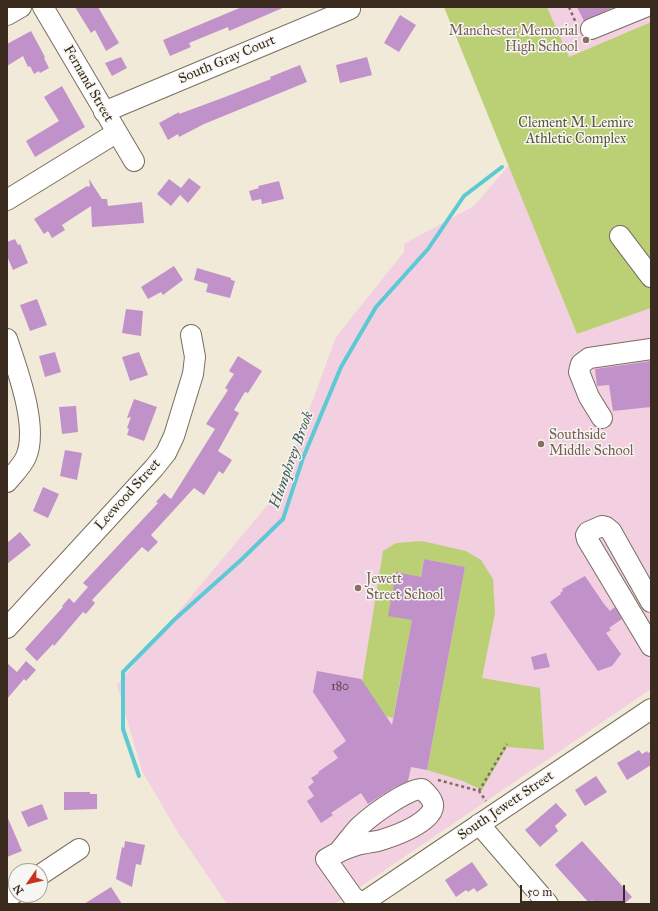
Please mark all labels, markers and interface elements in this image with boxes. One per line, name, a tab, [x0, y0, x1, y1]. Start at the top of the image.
place label: Manchester Memorial High School	[449, 24, 578, 56]
street label: South Gray Court	[176, 32, 278, 88]
marker: Manchester Memorial High School	[581, 35, 591, 45]
street label: Fernand Street	[59, 43, 117, 125]
park label: Clement M. Lemire Athletic Complex	[518, 116, 634, 148]
water label: Humphrey Brook	[266, 409, 318, 511]
place label: Southside Middle School	[549, 428, 634, 460]
marker: Southside Middle School	[536, 439, 546, 449]
street label: Leewood Street	[92, 456, 164, 534]
place label: Jewett Street School	[366, 572, 444, 604]
marker: Jewett Street School	[353, 583, 363, 593]
house number: 180	[331, 680, 349, 694]
street label: South Jewett Street	[455, 768, 557, 844]
north arrow	[8, 863, 48, 903]
scale bar	[522, 877, 627, 903]
text: N	[10, 882, 26, 897]
text: 50 m	[527, 885, 552, 899]

